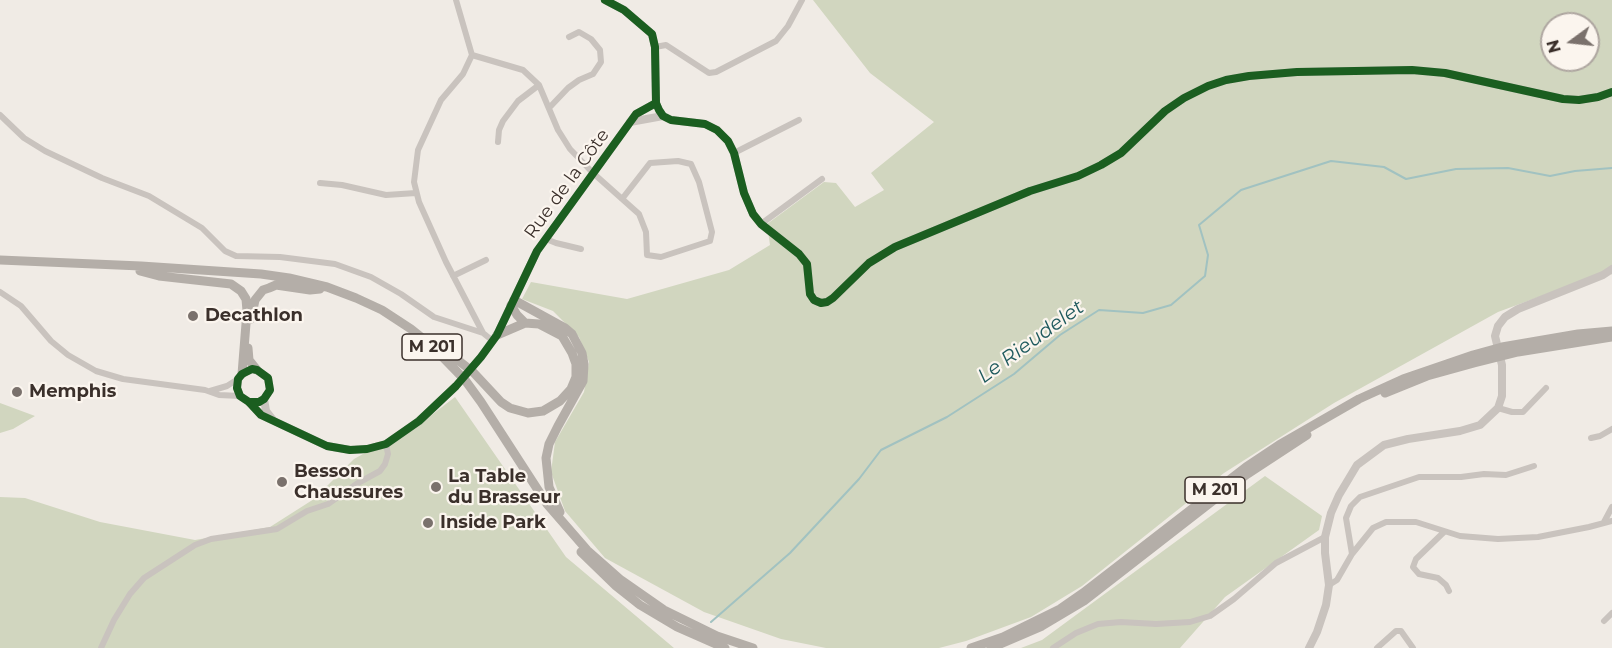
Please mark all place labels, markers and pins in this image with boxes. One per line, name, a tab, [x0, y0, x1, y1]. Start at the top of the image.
place label: Decathlon	[205, 305, 303, 327]
marker: Decathlon	[186, 309, 200, 323]
place label: Memphis	[29, 381, 116, 403]
marker: Memphis	[10, 385, 24, 399]
place label: Besson Chaussures	[294, 461, 403, 504]
place label: La Table du Brasseur	[448, 466, 560, 508]
marker: Besson Chaussures	[275, 475, 289, 489]
marker: La Table du Brasseur	[429, 480, 443, 494]
place label: Inside Park	[440, 512, 546, 534]
marker: Inside Park	[421, 516, 435, 530]

